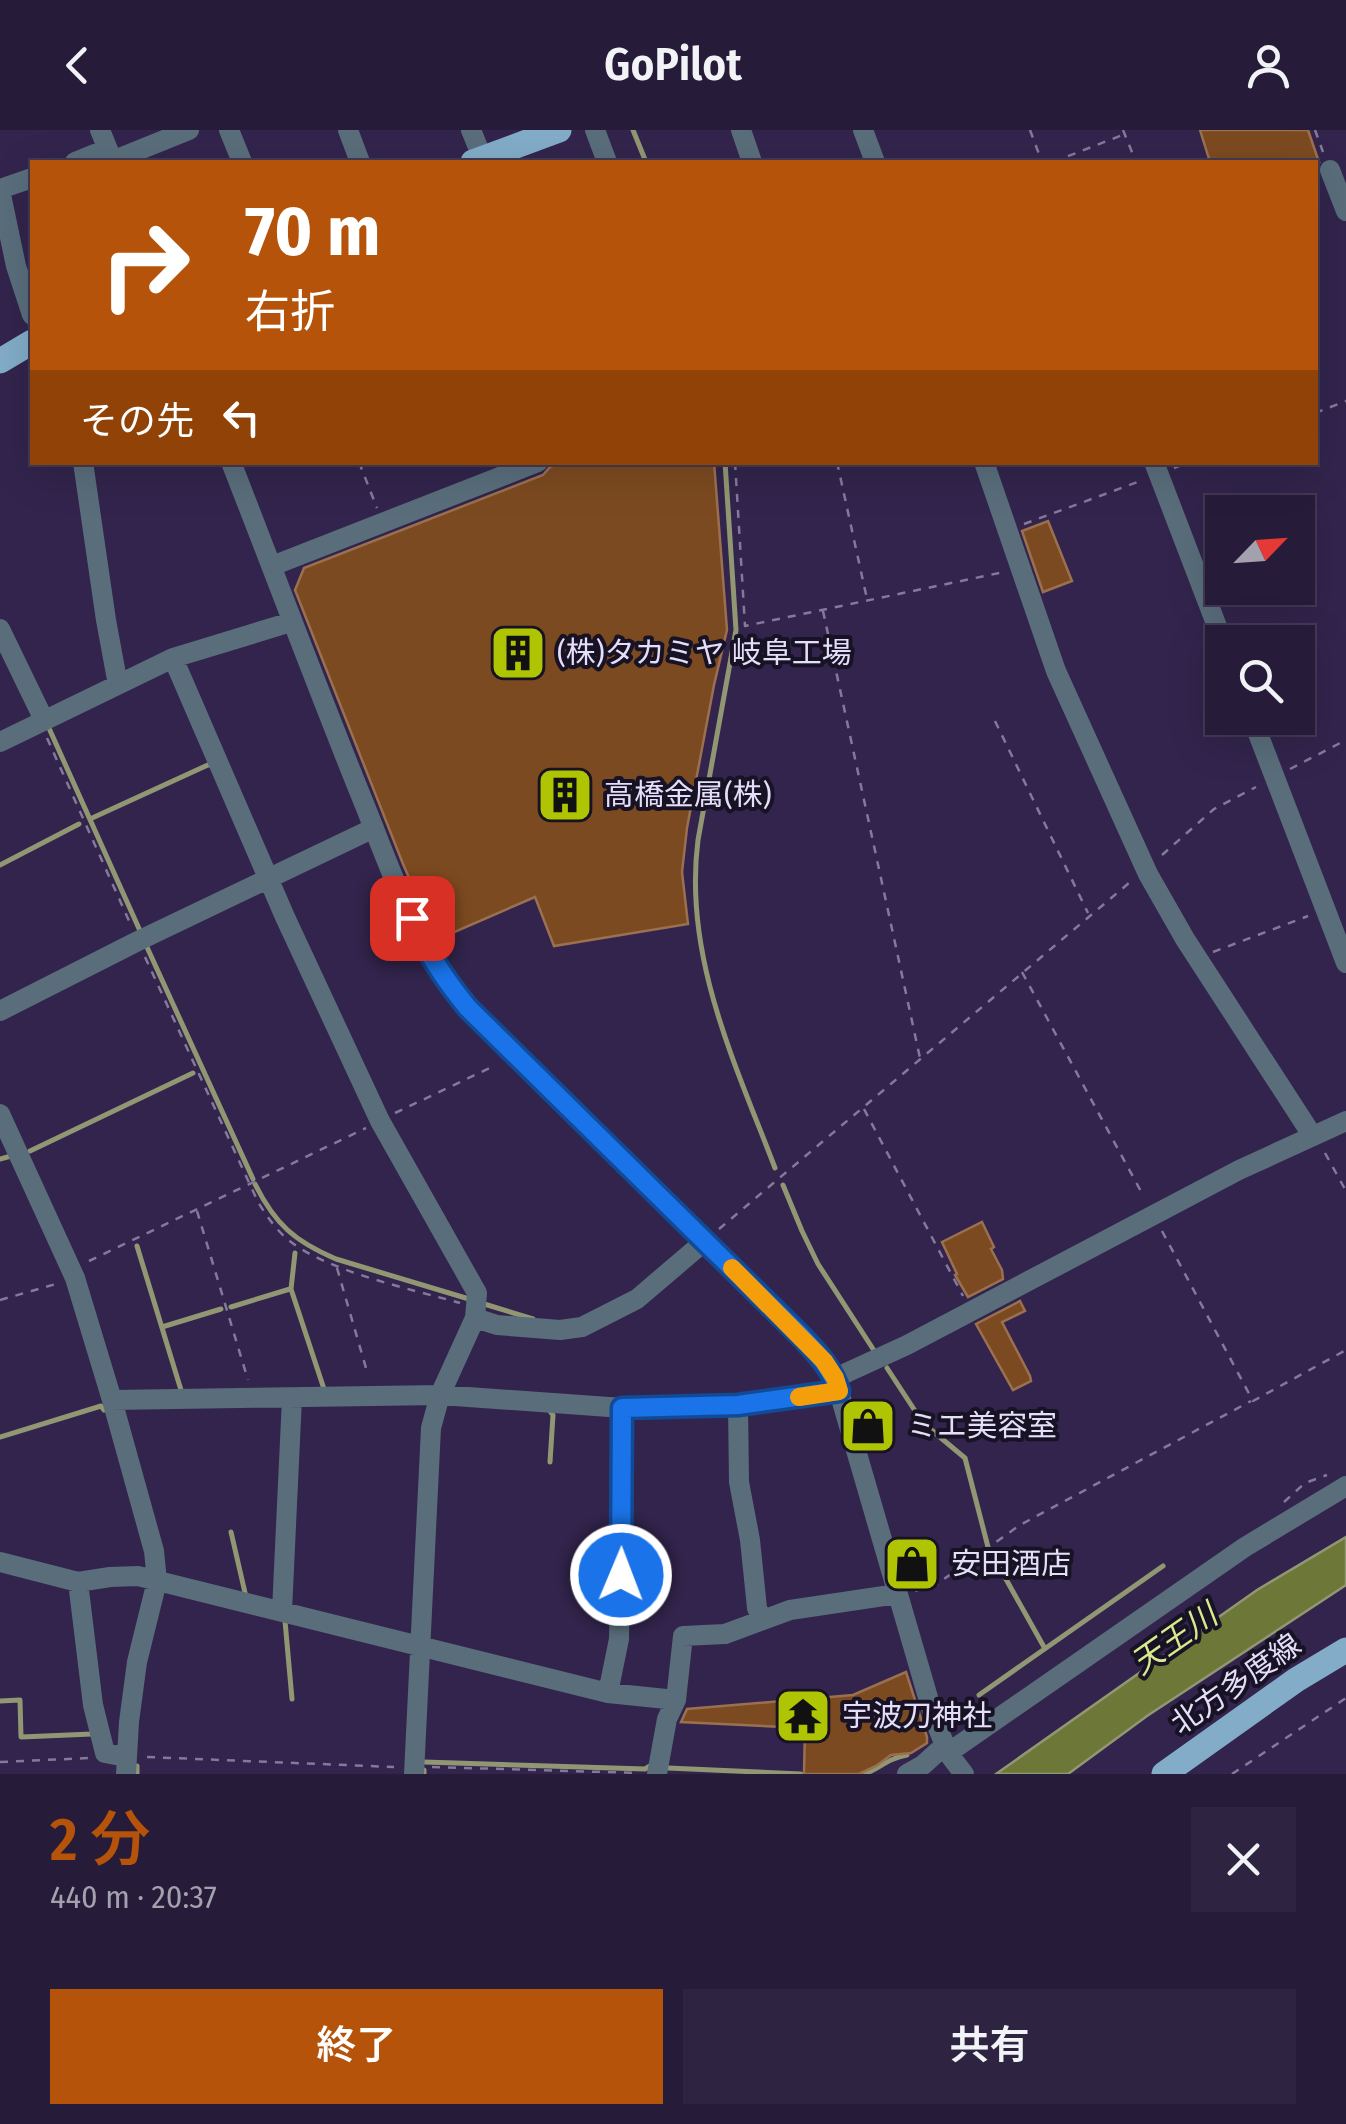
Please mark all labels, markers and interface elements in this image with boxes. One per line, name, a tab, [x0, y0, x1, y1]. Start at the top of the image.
icon: back	[50, 38, 105, 93]
text: GoPilot	[604, 38, 742, 92]
icon: person	[1241, 38, 1296, 93]
text: 70 m	[245, 190, 380, 274]
icon: right	[80, 200, 210, 330]
text: 右折	[245, 285, 335, 339]
icon: left	[214, 390, 269, 445]
text: その先	[80, 398, 194, 444]
north arrow	[1205, 495, 1315, 605]
map controls	[1205, 495, 1315, 735]
building icon: (株)タカミヤ 岐阜工場	[488, 623, 548, 683]
button: search	[1205, 625, 1315, 735]
place label: (株)タカミヤ 岐阜工場	[557, 635, 852, 671]
building icon: 高橋金属(株)	[535, 765, 595, 825]
place label: 高橋金属(株)	[604, 777, 772, 813]
pin	[370, 876, 455, 961]
icon: arrive	[385, 891, 440, 946]
shop icon: ミエ美容室	[838, 1396, 898, 1456]
place label: ミエ美容室	[907, 1408, 1057, 1444]
position arrow	[569, 1523, 673, 1627]
shop icon: 安田酒店	[882, 1534, 942, 1594]
place label: 安田酒店	[951, 1546, 1071, 1582]
water label: 天王川	[1124, 1594, 1227, 1682]
street label: 北方多度線	[1164, 1626, 1308, 1742]
temple icon: 宇波刀神社	[773, 1686, 833, 1746]
place label: 宇波刀神社	[842, 1698, 992, 1734]
text: 2 分	[50, 1804, 150, 1876]
button: close	[1191, 1807, 1296, 1912]
text: 440 m · 20:37	[50, 1878, 217, 1916]
button: 終了	[50, 1989, 663, 2104]
button: 共有	[683, 1989, 1296, 2104]

